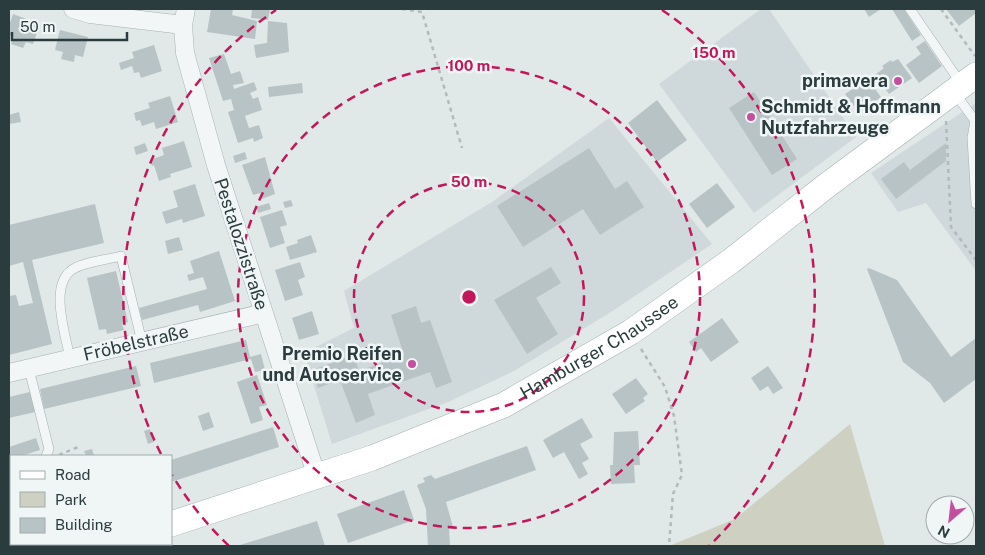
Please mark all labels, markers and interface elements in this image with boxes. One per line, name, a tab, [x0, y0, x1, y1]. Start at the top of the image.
scale bar	[12, 10, 128, 42]
text: 50 m	[20, 18, 55, 35]
text: 150 m	[692, 44, 736, 61]
text: 100 m	[448, 57, 490, 74]
place label: primavera	[802, 70, 888, 91]
marker: primavera	[892, 75, 904, 87]
place label: Schmidt & Hoffmann Nutzfahrzeuge	[761, 96, 941, 138]
marker: Schmidt & Hoffmann Nutzfahrzeuge	[745, 111, 757, 123]
text: 50 m	[451, 173, 487, 190]
street label: Pestalozzistraße	[210, 175, 273, 312]
centre of rings	[460, 288, 478, 306]
street label: Hamburger Chaussee	[516, 291, 682, 404]
street label: Fröbelstraße	[81, 320, 191, 365]
place label: Premio Reifen und Autoservice	[263, 343, 402, 385]
marker: Premio Reifen und Autoservice	[406, 358, 418, 370]
legend	[10, 455, 172, 545]
text: Road	[55, 466, 91, 483]
text: Park	[55, 491, 87, 508]
north arrow	[925, 495, 975, 545]
text: Building	[55, 516, 113, 533]
text: N	[935, 522, 952, 541]

